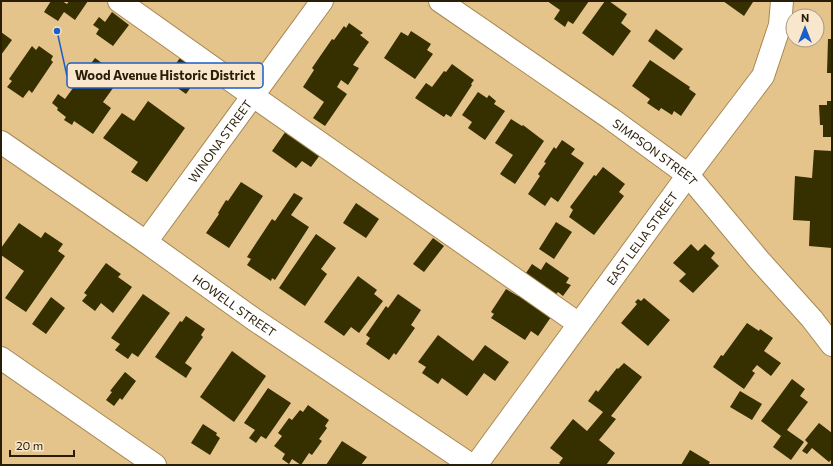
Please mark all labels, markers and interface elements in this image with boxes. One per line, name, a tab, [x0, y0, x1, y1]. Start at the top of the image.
north arrow	[785, 8, 825, 48]
text: N	[801, 11, 809, 24]
callout: Wood Avenue Historic District	[67, 63, 263, 88]
text: Wood Avenue Historic District	[75, 67, 256, 83]
street label: WINONA STREET	[185, 97, 255, 185]
street label: SIMPSON STREET	[610, 116, 701, 188]
street label: EAST LELIA STREET	[603, 189, 681, 287]
street label: HOWELL STREET	[190, 271, 279, 339]
scale bar	[10, 432, 74, 458]
text: 20 m	[16, 438, 43, 452]

